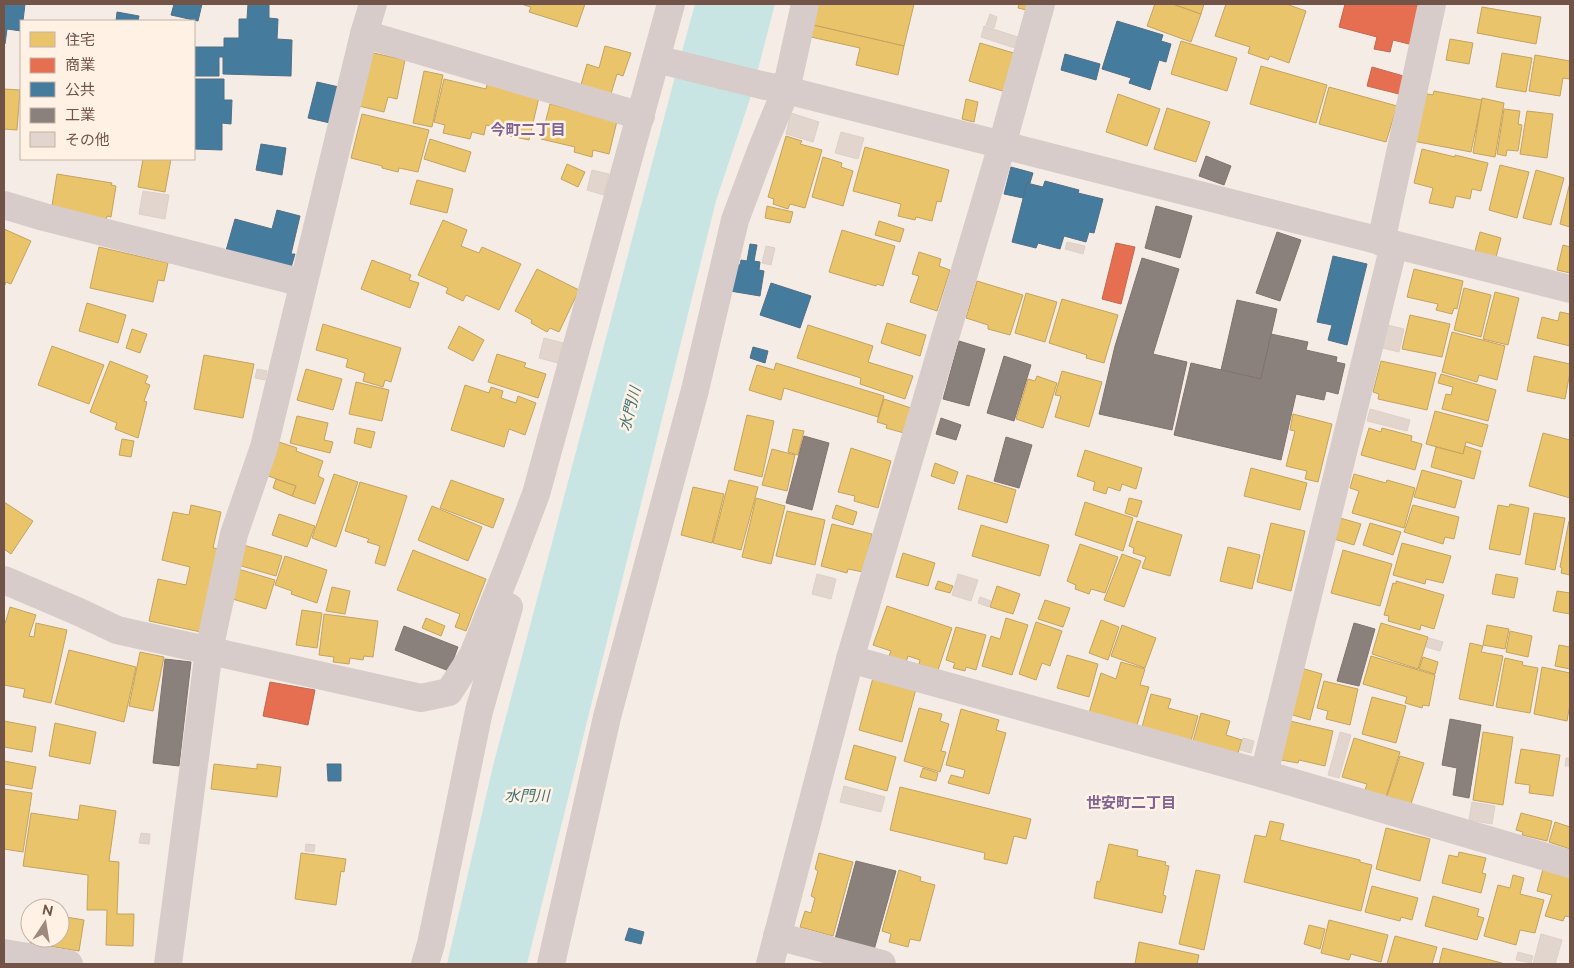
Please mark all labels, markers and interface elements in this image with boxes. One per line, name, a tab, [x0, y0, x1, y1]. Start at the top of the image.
legend	[20, 20, 195, 160]
text: 住宅	[65, 31, 95, 49]
text: 商業	[65, 56, 95, 74]
text: 公共	[65, 81, 95, 99]
text: 工業	[65, 106, 95, 124]
district label: 今町二丁目	[490, 121, 566, 139]
text: その他	[65, 131, 110, 149]
water label: 水門川	[615, 383, 645, 433]
water label: 水門川	[504, 787, 551, 805]
district label: 世安町二丁目	[1086, 794, 1176, 812]
north arrow	[20, 898, 70, 948]
text: N	[41, 901, 55, 919]

